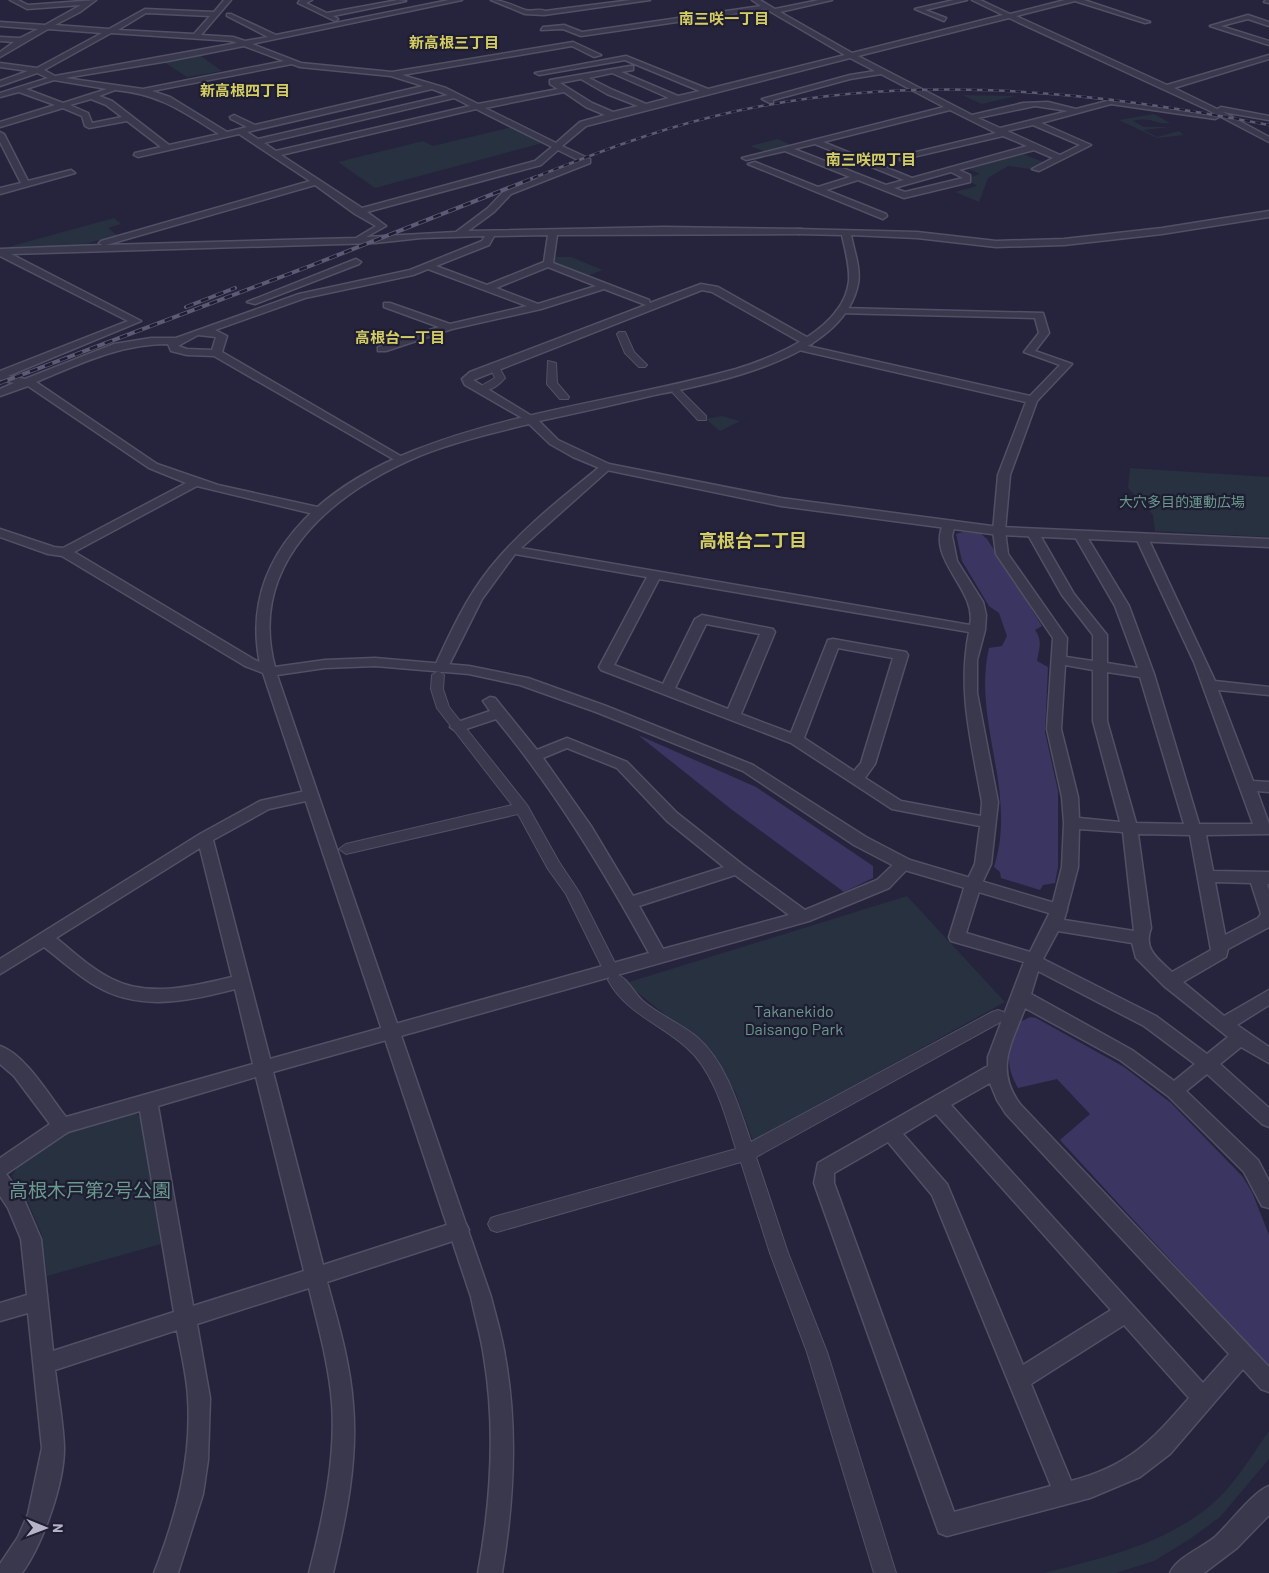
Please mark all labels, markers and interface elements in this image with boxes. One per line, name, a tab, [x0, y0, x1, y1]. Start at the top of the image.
district label: 南三咲一丁目	[679, 9, 769, 27]
district label: 新高根三丁目	[409, 33, 499, 51]
district label: 新高根四丁目	[200, 81, 290, 99]
district label: 南三咲四丁目	[826, 150, 916, 168]
district label: 高根台一丁目	[355, 328, 445, 346]
park label: 大穴多目的運動広場	[1119, 493, 1245, 510]
district label: 高根台二丁目	[699, 529, 807, 551]
park label: Takanekido Daisango Park	[745, 1001, 843, 1038]
park label: 高根木戸第2号公園	[9, 1178, 171, 1201]
north arrow	[20, 1503, 70, 1553]
text: N	[50, 1523, 67, 1533]

